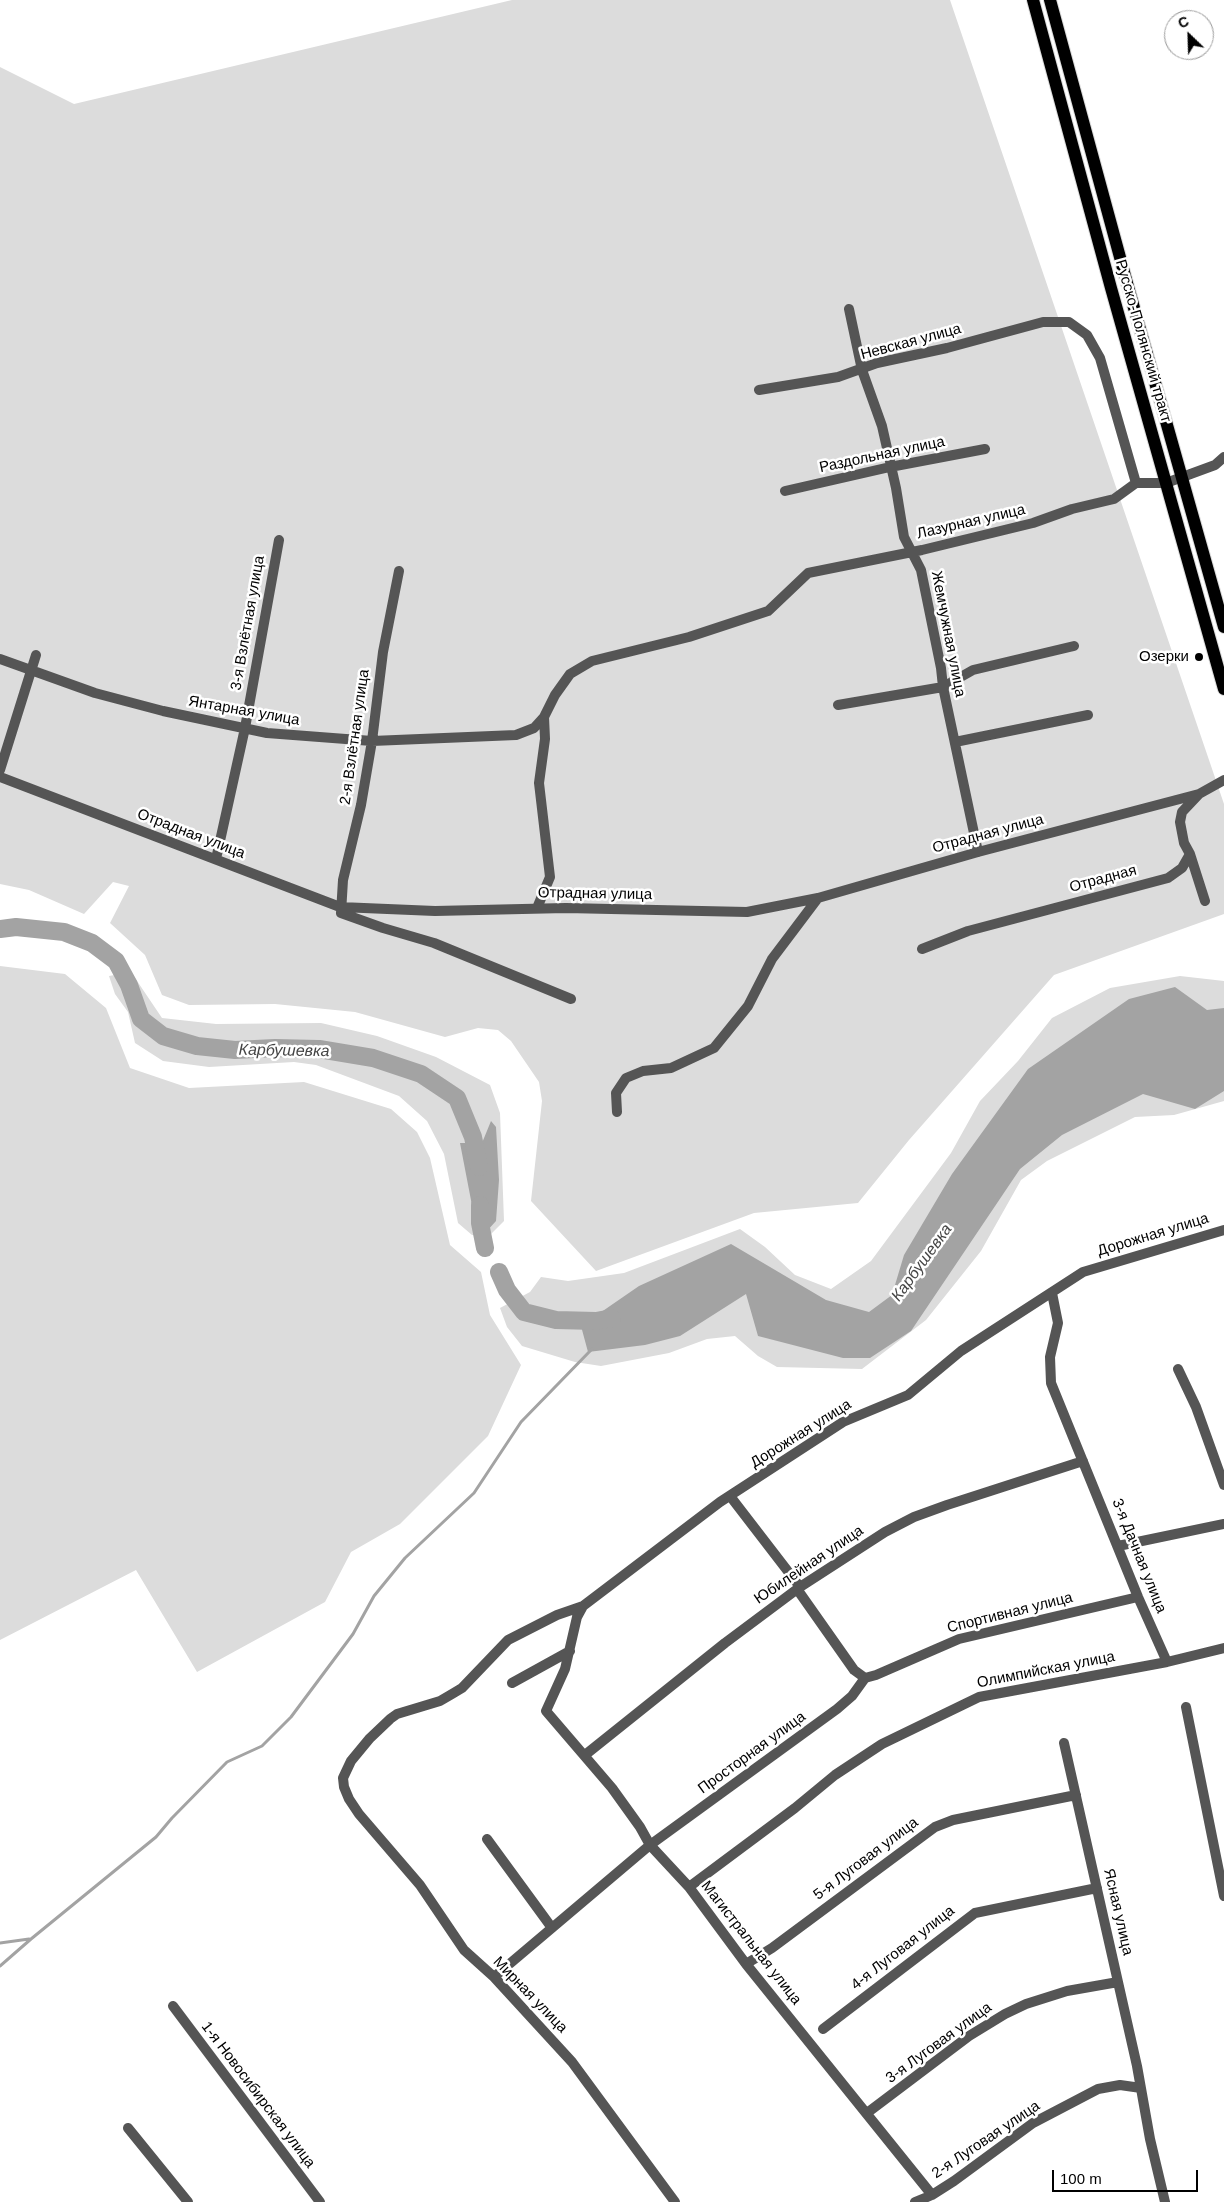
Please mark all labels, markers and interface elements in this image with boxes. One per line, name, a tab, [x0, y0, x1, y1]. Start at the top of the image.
north arrow	[1164, 10, 1214, 60]
text: С	[1175, 13, 1191, 32]
street label: Русско-Полянский тракт	[1111, 258, 1175, 424]
street label: Невская улица	[859, 320, 963, 364]
street label: Раздольная улица	[818, 433, 946, 477]
street label: Лазурная улица	[915, 501, 1027, 543]
street label: 3-я Взлётная улица	[227, 554, 269, 692]
street label: Жемчужная улица	[927, 569, 969, 699]
place label: Озерки	[1139, 648, 1189, 666]
marker: Озерки	[1193, 651, 1205, 663]
street label: 2-я Взлётная улица	[337, 668, 373, 806]
street label: Янтарная улица	[187, 692, 301, 730]
street label: Отрадная улица	[135, 805, 247, 863]
street label: Отрадная улица	[931, 811, 1045, 857]
street label: Отрадная	[1067, 861, 1139, 897]
street label: Отрадная улица	[538, 884, 652, 904]
water label: Карбушевка	[238, 1041, 330, 1061]
street label: Дорожная улица	[1095, 1210, 1211, 1260]
water label: Карбушевка	[888, 1221, 956, 1305]
street label: Дорожная улица	[747, 1396, 855, 1472]
street label: 3-я Дачная улица	[1108, 1496, 1170, 1616]
street label: Юбилейная улица	[751, 1522, 867, 1608]
street label: Спортивная улица	[945, 1589, 1075, 1637]
street label: Олимпийская улица	[976, 1648, 1116, 1692]
street label: Просторная улица	[695, 1708, 809, 1798]
street label: 5-я Луговая улица	[810, 1814, 922, 1904]
street label: Ясная улица	[1099, 1867, 1137, 1957]
street label: Магистральная улица	[697, 1877, 805, 2009]
street label: 4-я Луговая улица	[848, 1902, 958, 1994]
street label: Мирная улица	[489, 1953, 571, 2037]
street label: 3-я Луговая улица	[883, 1999, 995, 2087]
street label: 1-я Новосибирская улица	[197, 2018, 319, 2172]
street label: 2-я Луговая улица	[929, 2097, 1043, 2183]
scale bar	[1054, 2160, 1200, 2192]
text: 100 m	[1060, 2170, 1102, 2187]

